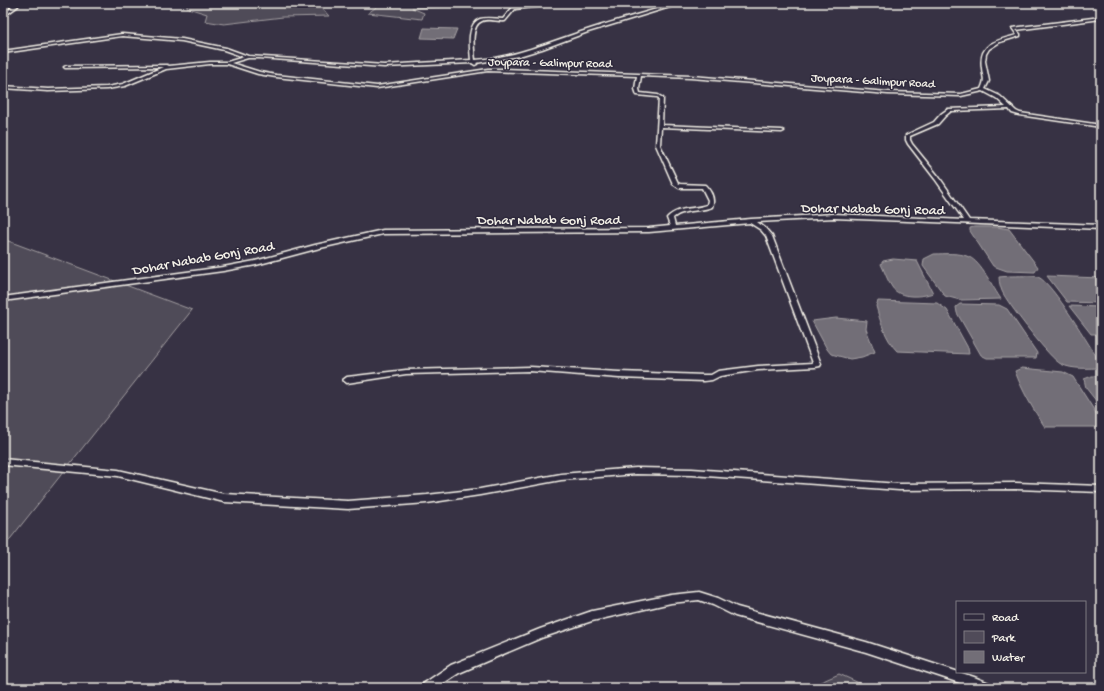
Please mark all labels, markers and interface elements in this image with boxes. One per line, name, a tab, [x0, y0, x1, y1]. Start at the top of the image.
street label: Joypara - Galimpur Road	[488, 56, 613, 72]
street label: Joypara - Galimpur Road	[810, 72, 936, 92]
street label: Dohar Nabab Gonj Road	[800, 201, 947, 220]
street label: Dohar Nabab Gonj Road	[476, 213, 623, 230]
street label: Dohar Nabab Gonj Road	[130, 238, 277, 280]
legend	[956, 601, 1086, 673]
text: Road	[992, 612, 1019, 626]
text: Park	[991, 632, 1017, 646]
text: Water	[992, 652, 1026, 666]

